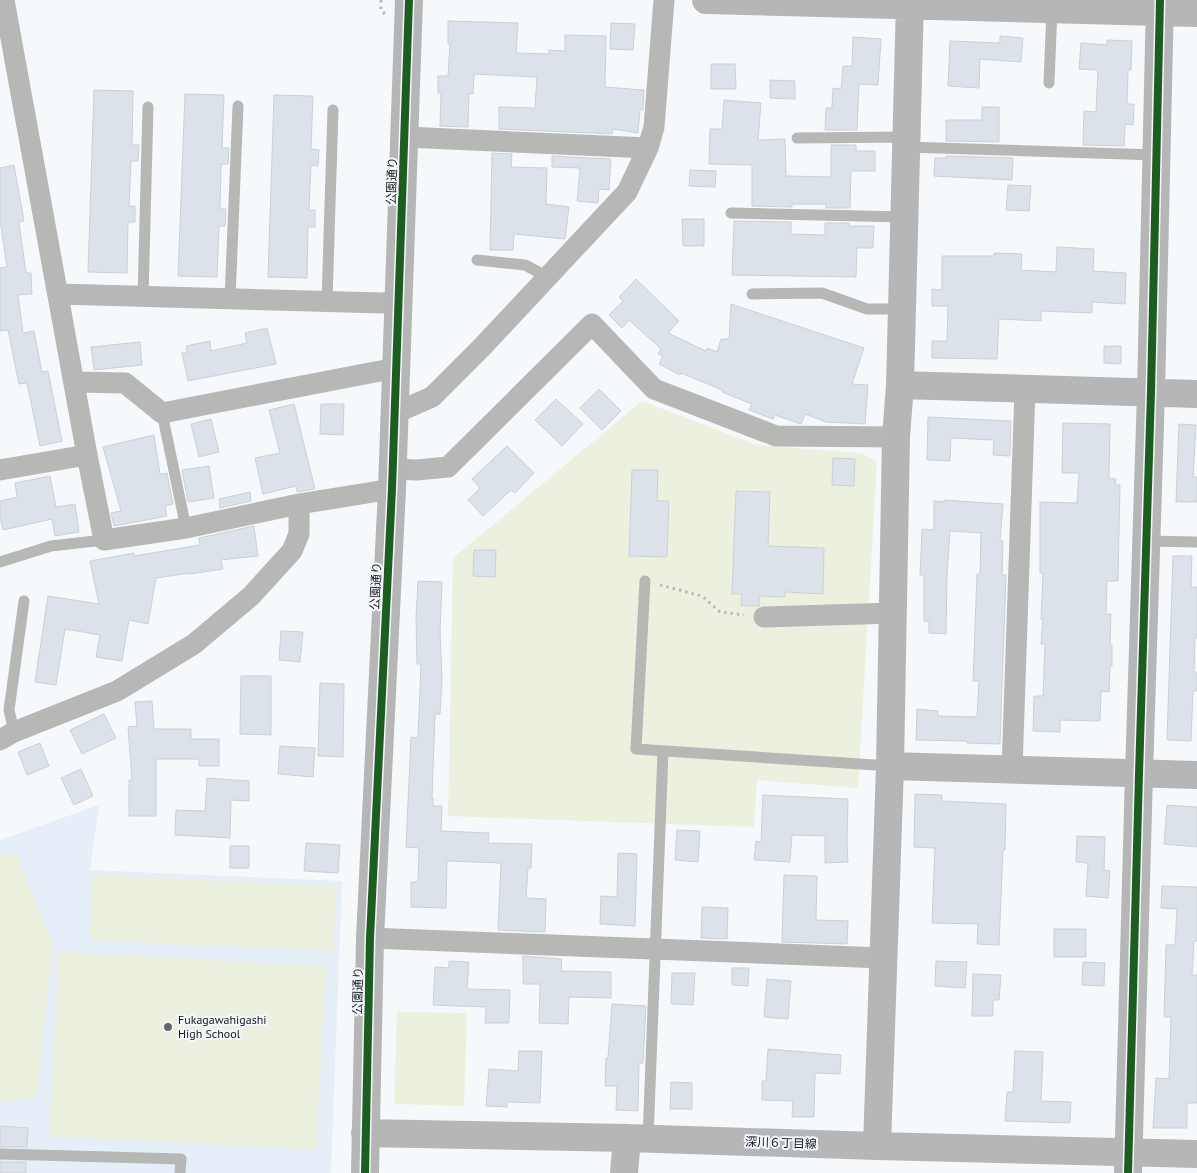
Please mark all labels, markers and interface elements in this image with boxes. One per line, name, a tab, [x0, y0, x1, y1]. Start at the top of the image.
street label: 公園通り	[383, 157, 400, 205]
street label: 公園通り	[367, 562, 384, 610]
street label: 公園通り	[350, 967, 365, 1015]
place label: Fukagawahigashi High School	[178, 1012, 267, 1041]
marker: Fukagawahigashi High School	[162, 1021, 174, 1033]
street label: 深川６丁目線	[745, 1134, 817, 1151]

